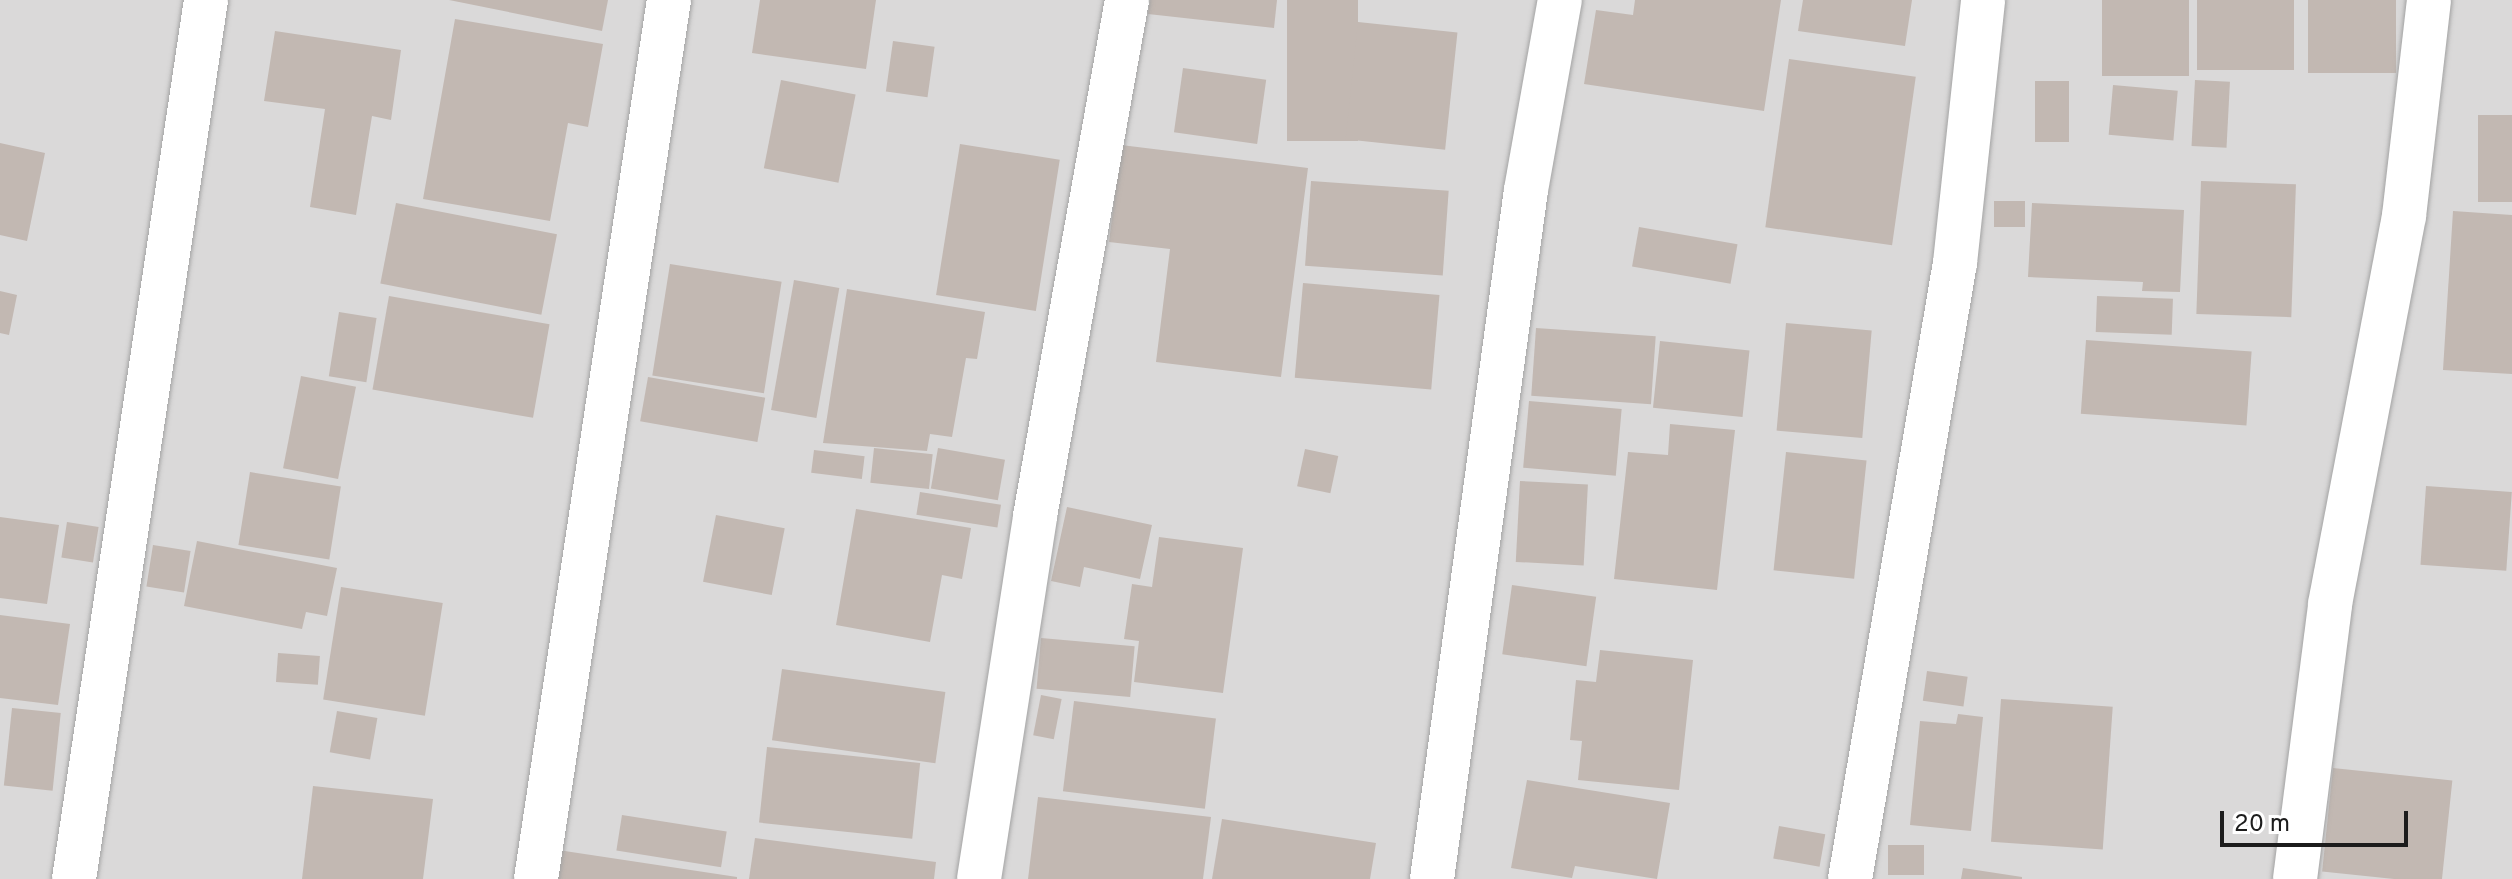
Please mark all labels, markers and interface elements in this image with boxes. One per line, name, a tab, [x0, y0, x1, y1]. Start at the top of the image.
scale bar	[2224, 795, 2412, 845]
text: 20 m	[2234, 810, 2290, 840]

